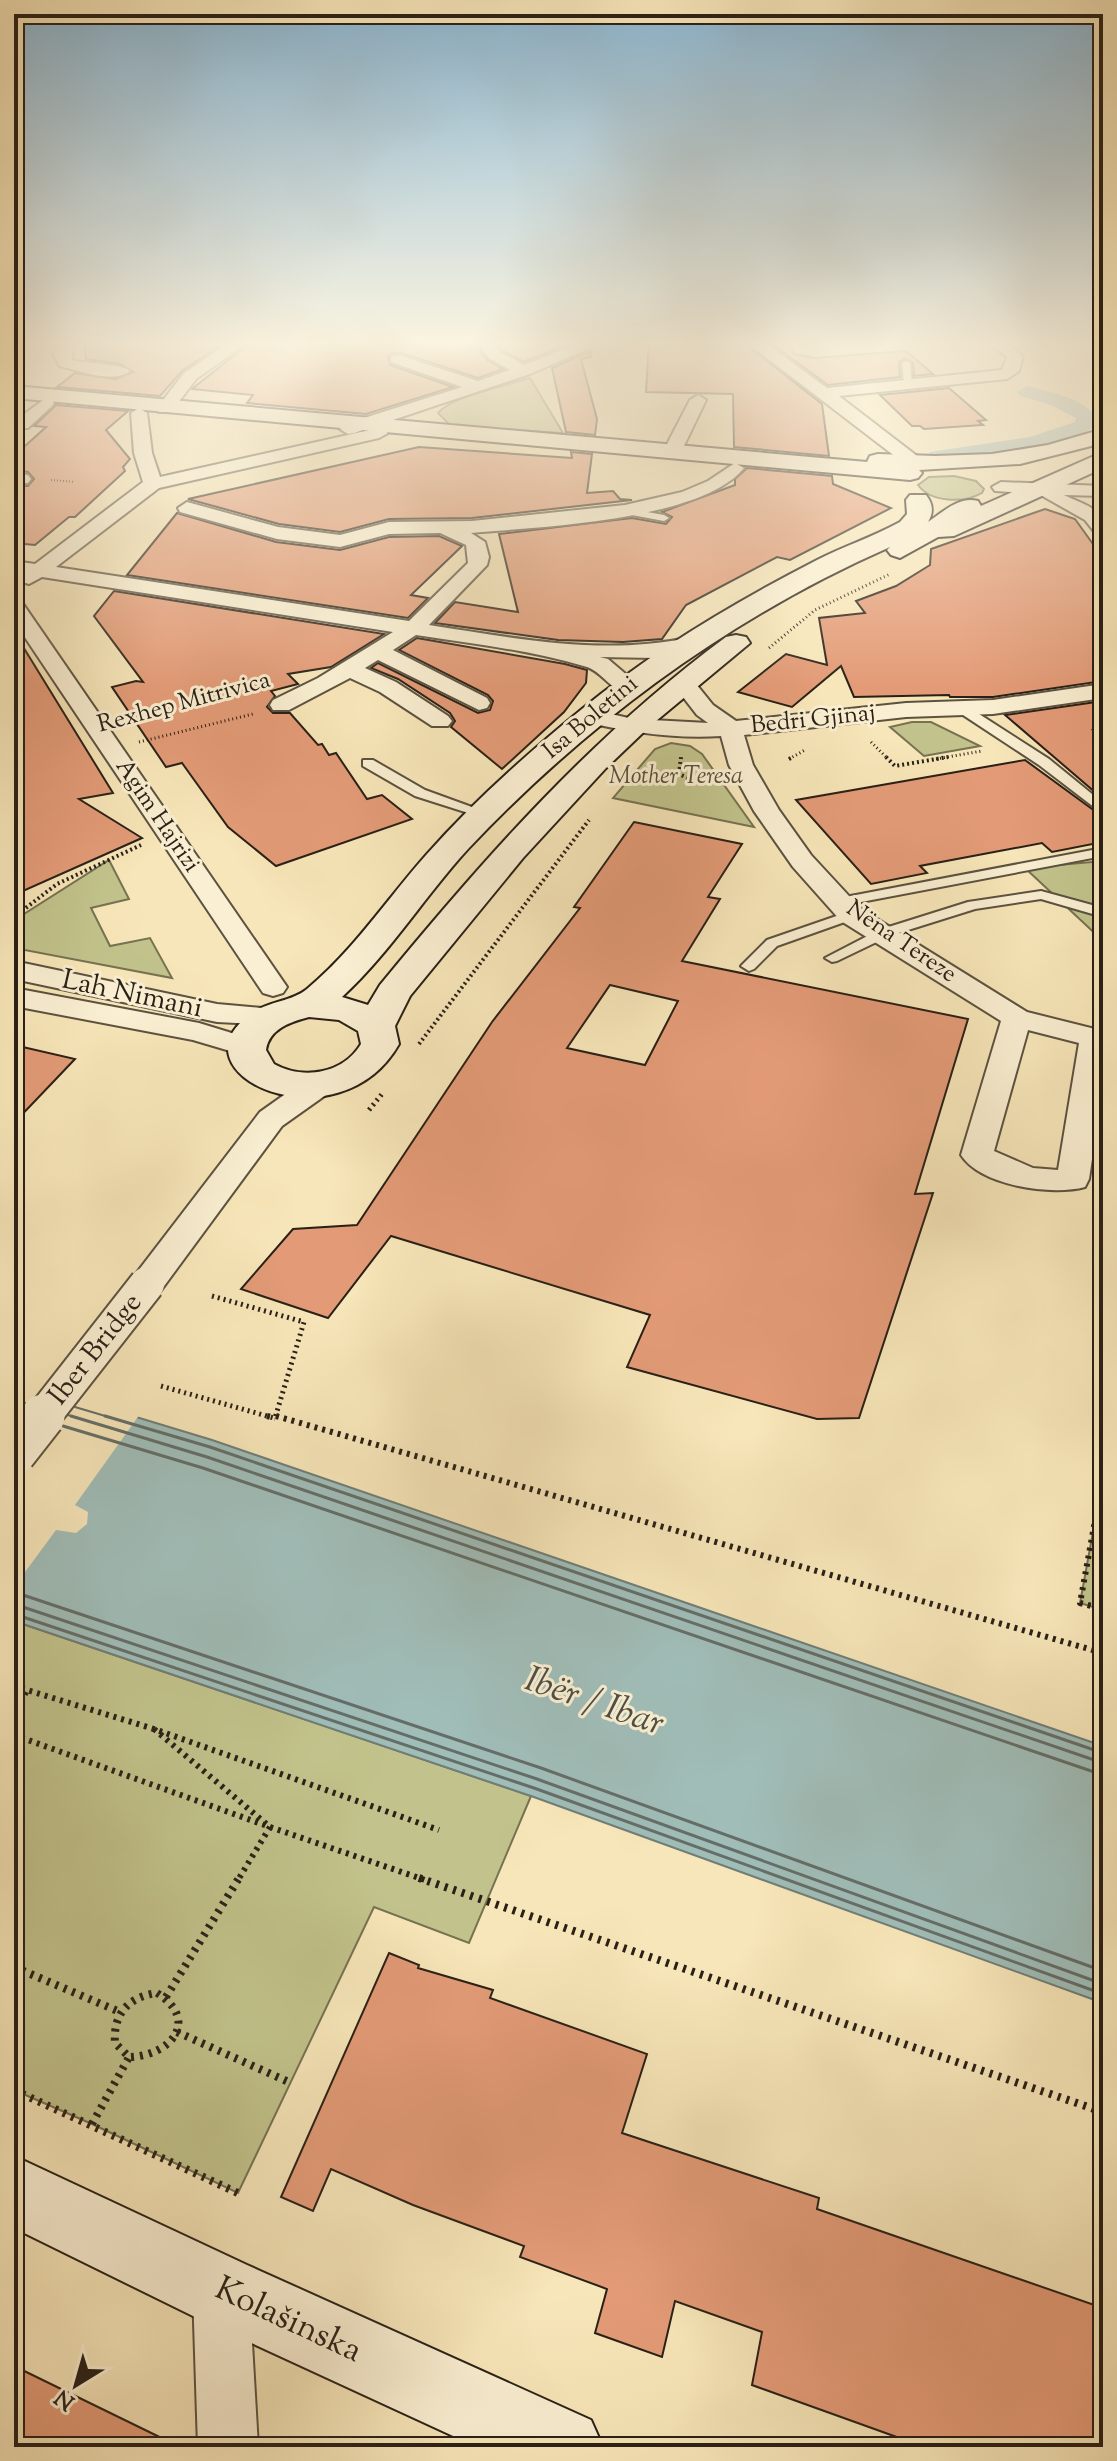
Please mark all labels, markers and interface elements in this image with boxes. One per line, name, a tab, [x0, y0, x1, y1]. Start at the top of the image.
street label: Rexhep Mitrivica	[94, 664, 274, 742]
street label: Isa Boletini	[536, 668, 646, 768]
street label: Bedri Gjinaj	[749, 697, 877, 743]
street label: Agim Hajrizi	[106, 752, 208, 880]
park label: Mother Teresa	[609, 760, 743, 794]
street label: Nëna Tereze	[839, 892, 963, 992]
street label: Lah Nimani	[58, 961, 206, 1029]
street label: Iber Bridge	[39, 1285, 153, 1415]
water label: Ibër / Ibar	[517, 1655, 671, 1751]
street label: Kolašinska	[206, 2266, 370, 2376]
north arrow	[36, 2345, 116, 2425]
text: N	[49, 2380, 82, 2417]

